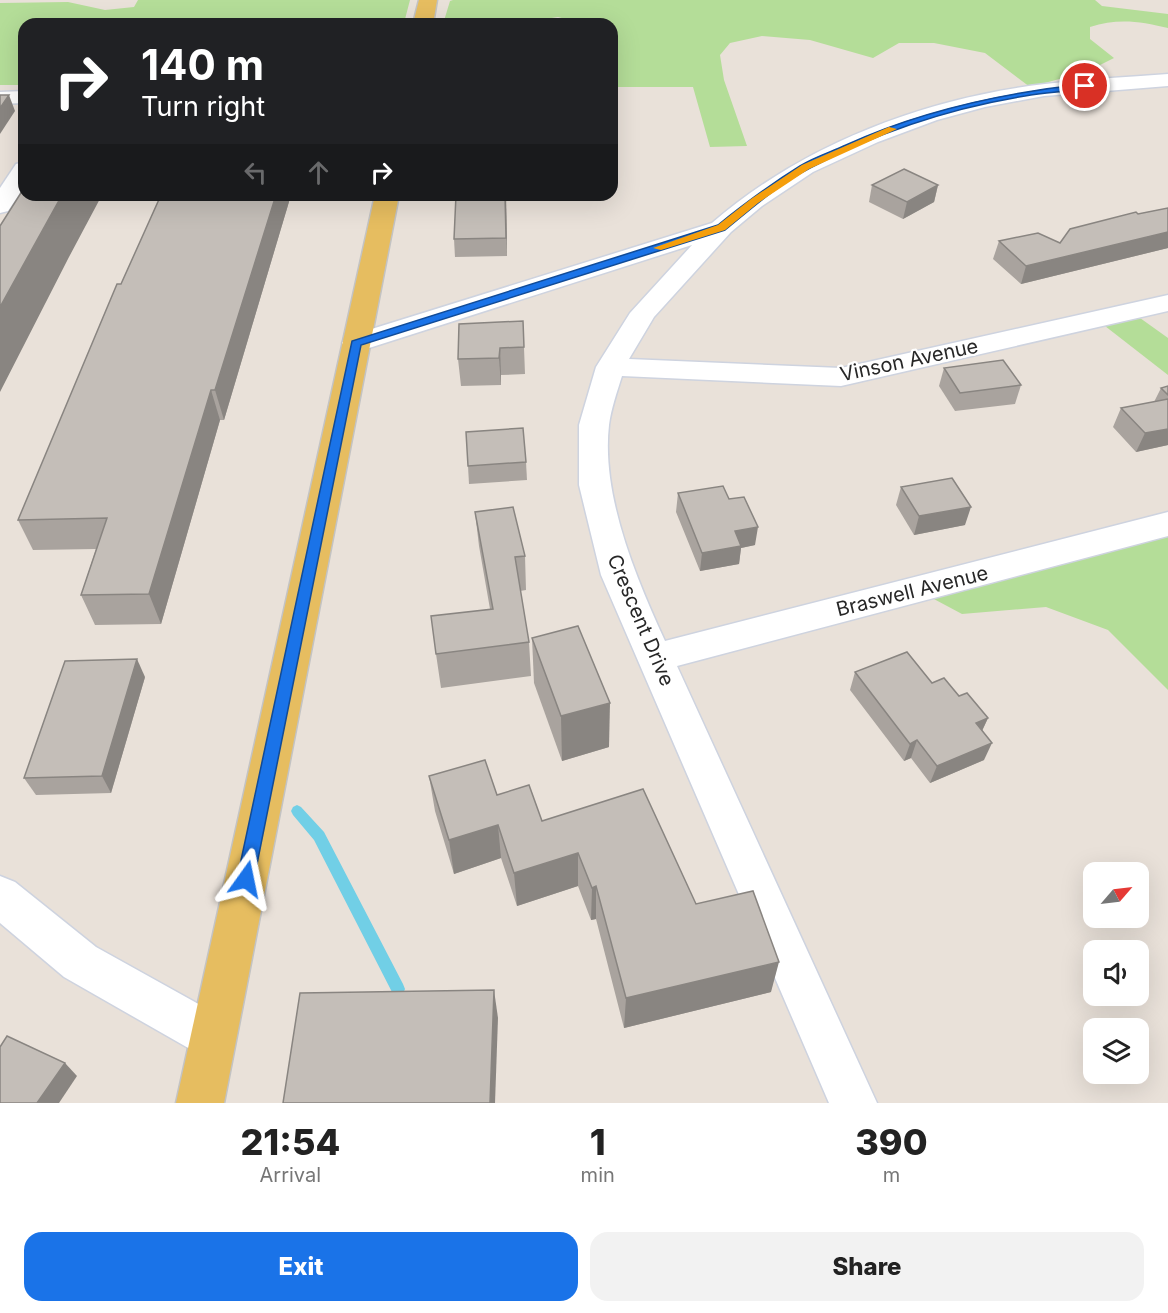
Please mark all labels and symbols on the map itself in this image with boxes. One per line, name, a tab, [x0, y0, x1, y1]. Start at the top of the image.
pin	[1059, 60, 1110, 111]
street label: Vinson Avenue	[838, 334, 980, 386]
street label: Crescent Drive	[602, 551, 680, 689]
street label: Braswell Avenue	[834, 561, 990, 621]
position arrow	[214, 847, 278, 911]
north arrow	[1083, 862, 1149, 928]

